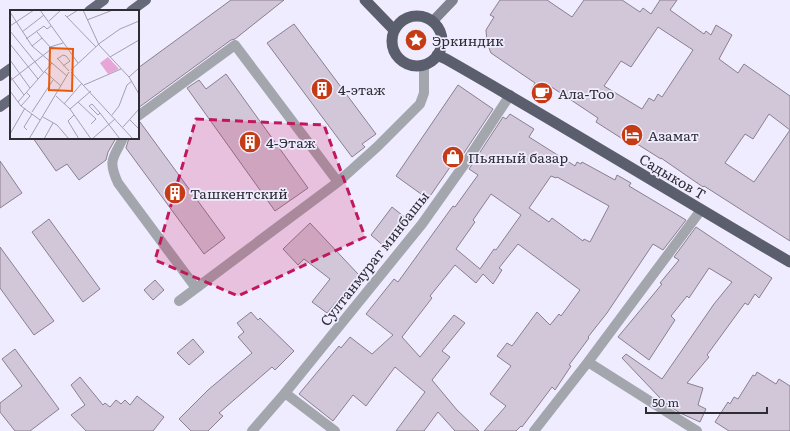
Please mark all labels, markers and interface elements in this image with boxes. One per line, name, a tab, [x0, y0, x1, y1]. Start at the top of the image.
inset map	[10, 10, 139, 139]
place icon: Эркиндик	[403, 27, 429, 53]
place label: Эркиндик	[432, 30, 504, 50]
building icon: 4-этаж	[309, 76, 335, 102]
place label: 4-этаж	[338, 79, 386, 99]
cafe icon: Ала-Тоо	[529, 80, 555, 106]
place label: Ала-Тоо	[558, 83, 614, 103]
hotel icon: Азамат	[619, 122, 645, 148]
place label: Азамат	[648, 125, 699, 145]
building icon: 4-Этаж	[237, 129, 263, 155]
place label: 4-Этаж	[266, 132, 316, 152]
shop icon: Пьяный базар	[440, 144, 466, 170]
place label: Пьяный базар	[468, 147, 568, 167]
street label: Садыков Т	[636, 148, 710, 204]
building icon: Ташкентский	[162, 180, 188, 206]
place label: Ташкентский	[190, 183, 288, 203]
street label: Султанмурат минбашы	[315, 186, 433, 330]
scale bar	[646, 389, 767, 415]
text: 50 m	[652, 393, 679, 411]

